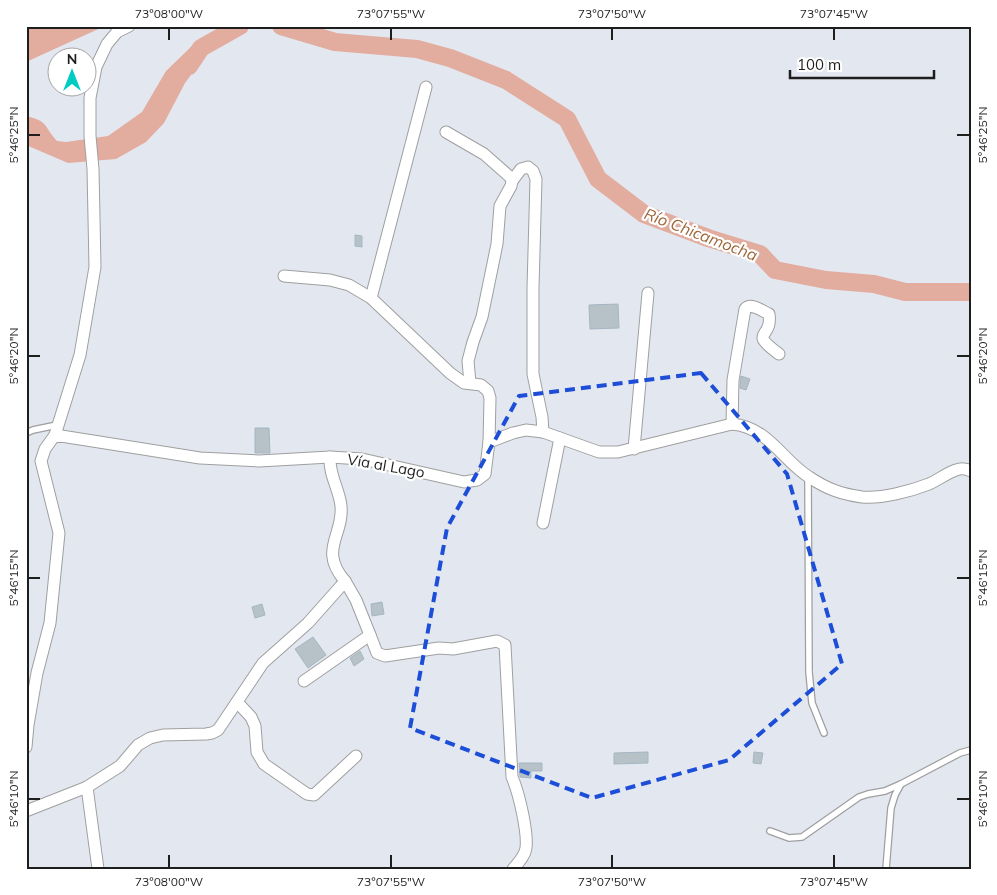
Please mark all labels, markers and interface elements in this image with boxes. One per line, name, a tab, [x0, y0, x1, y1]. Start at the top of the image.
text: 73°08'00"W	[135, 6, 203, 21]
text: 73°07'55"W	[357, 6, 425, 21]
text: 73°07'50"W	[578, 6, 646, 21]
text: 73°07'45"W	[800, 6, 868, 21]
north arrow	[48, 48, 98, 98]
scale bar	[790, 48, 933, 80]
text: N	[67, 50, 77, 68]
text: 100 m	[797, 55, 841, 74]
text: 5°46'25"N	[6, 107, 21, 163]
text: 5°46'25"N	[975, 107, 990, 163]
water label: Río Chicamocha	[641, 203, 761, 265]
text: 5°46'20"N	[6, 328, 21, 384]
text: 5°46'20"N	[975, 328, 990, 384]
street label: Vía al Lago	[346, 449, 426, 482]
text: 5°46'15"N	[6, 550, 21, 606]
text: 5°46'15"N	[975, 550, 990, 606]
text: 5°46'10"N	[6, 771, 21, 827]
text: 5°46'10"N	[975, 771, 990, 827]
text: 73°08'00"W	[135, 874, 203, 889]
text: 73°07'55"W	[357, 874, 425, 889]
text: 73°07'50"W	[578, 874, 646, 889]
text: 73°07'45"W	[800, 874, 868, 889]

